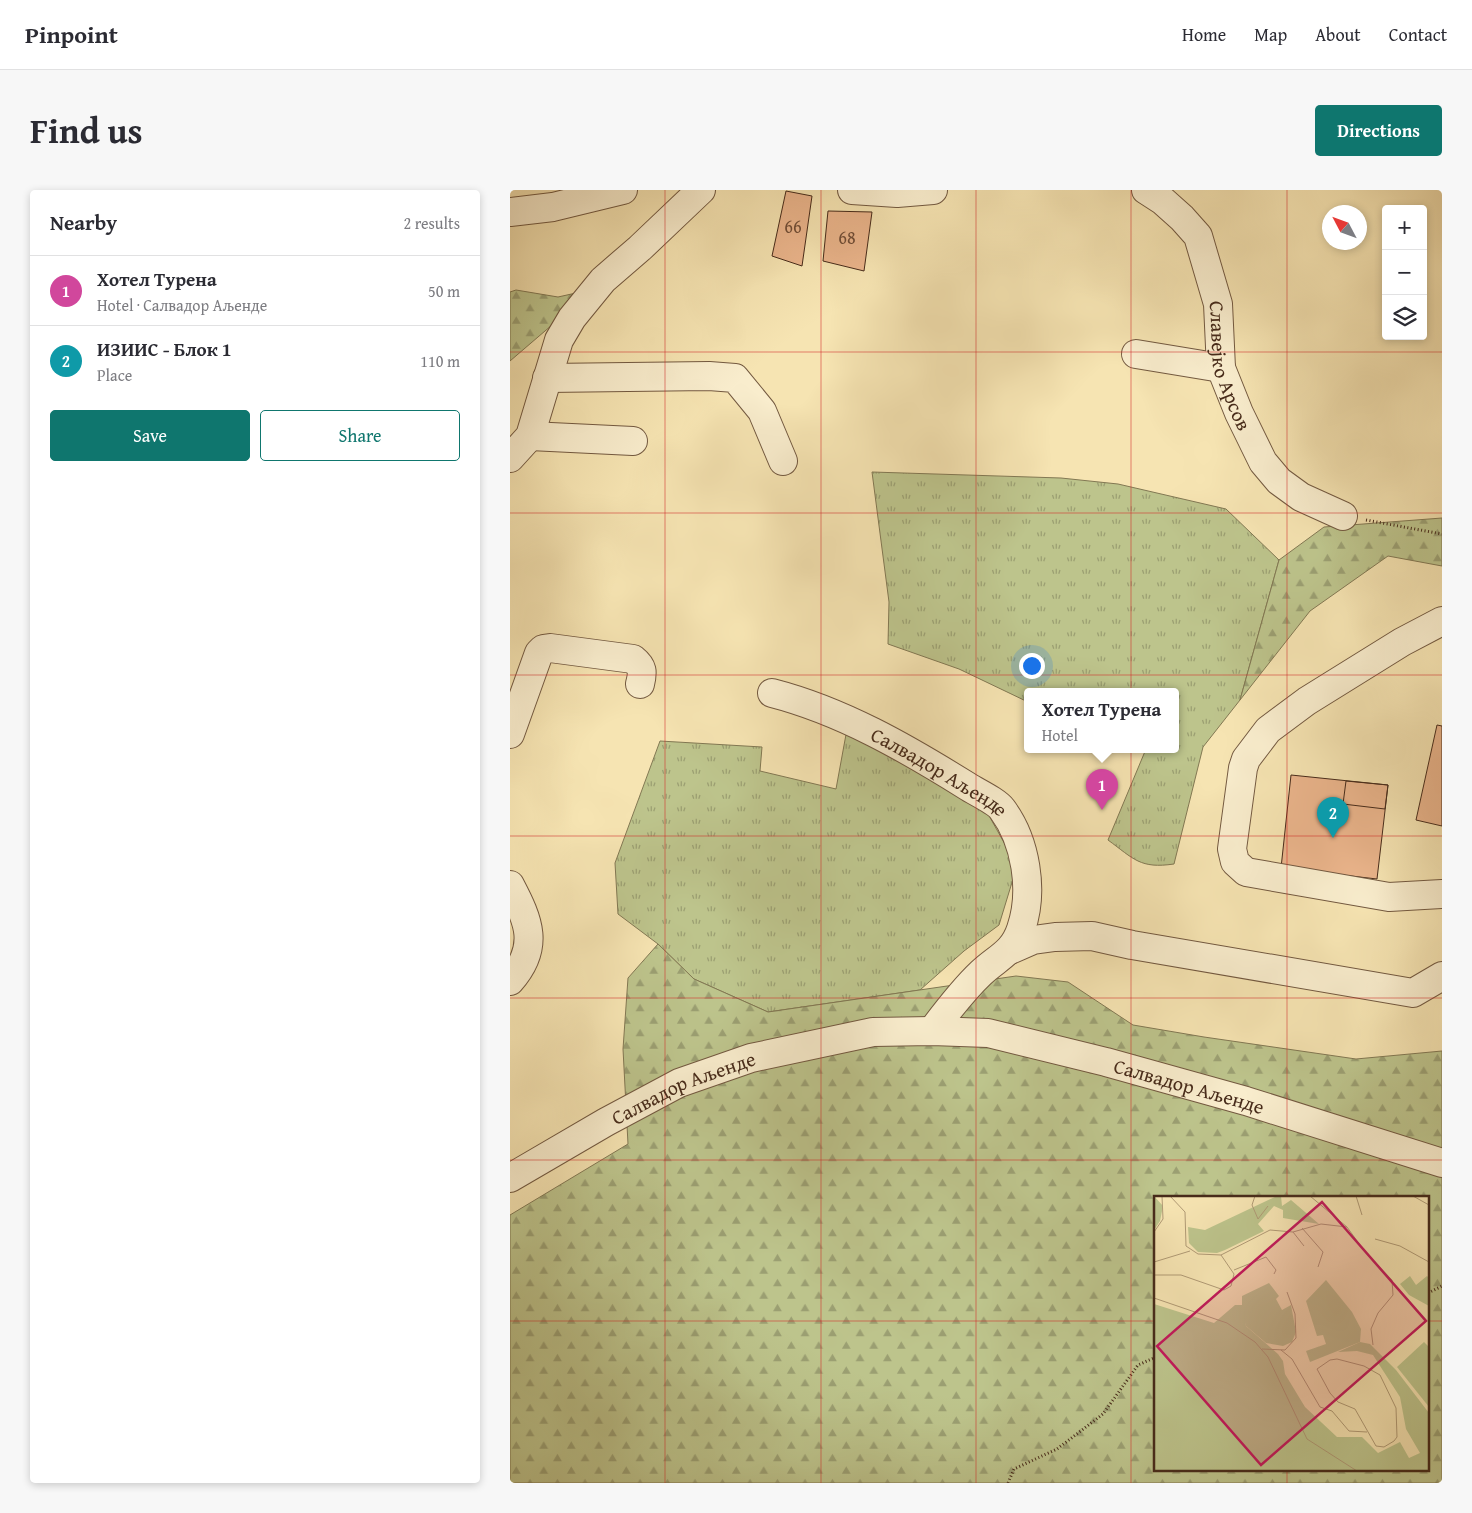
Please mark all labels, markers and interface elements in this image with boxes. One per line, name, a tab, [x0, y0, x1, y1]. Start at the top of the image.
text: Pinpoint	[25, 17, 118, 52]
text: Home	[1182, 21, 1226, 48]
text: Map	[1254, 21, 1287, 48]
text: About	[1315, 21, 1361, 48]
text: Contact	[1389, 21, 1447, 48]
text: Find us	[30, 105, 143, 156]
button: Directions	[1315, 105, 1442, 156]
north arrow	[1322, 205, 1367, 250]
map controls	[1382, 205, 1427, 340]
button: +	[1382, 205, 1427, 250]
text: Nearby	[50, 207, 117, 238]
text: 2 results	[403, 211, 460, 235]
house number: 66	[784, 213, 802, 240]
house number: 68	[838, 224, 856, 251]
button: −	[1382, 250, 1427, 295]
text: Хотел Турена	[97, 265, 217, 293]
text: 1	[62, 279, 70, 303]
text: 50 m	[428, 279, 460, 303]
text: Hotel · Салвадор Аљенде	[97, 293, 267, 317]
button: layers	[1382, 295, 1427, 340]
street label: Славејко Арсов	[1203, 300, 1260, 435]
text: ИЗИИС - Блок 1	[97, 335, 232, 363]
text: 2	[62, 349, 70, 373]
text: 110 m	[420, 349, 460, 373]
text: Place	[97, 363, 132, 387]
button: Save	[50, 410, 250, 461]
button: Share	[260, 410, 460, 461]
your location	[1019, 653, 1045, 679]
popup	[1024, 688, 1179, 753]
text: Хотел Турена	[1042, 695, 1161, 723]
street label: Салвадор Аљенде	[866, 719, 1016, 821]
text: Hotel	[1042, 723, 1078, 747]
pin: 1	[1086, 769, 1118, 810]
pin: 2	[1317, 797, 1349, 838]
street label: Салвадор Аљенде	[606, 1043, 759, 1131]
street label: Салвадор Аљенде	[1111, 1050, 1268, 1121]
inset map	[1154, 1196, 1429, 1470]

